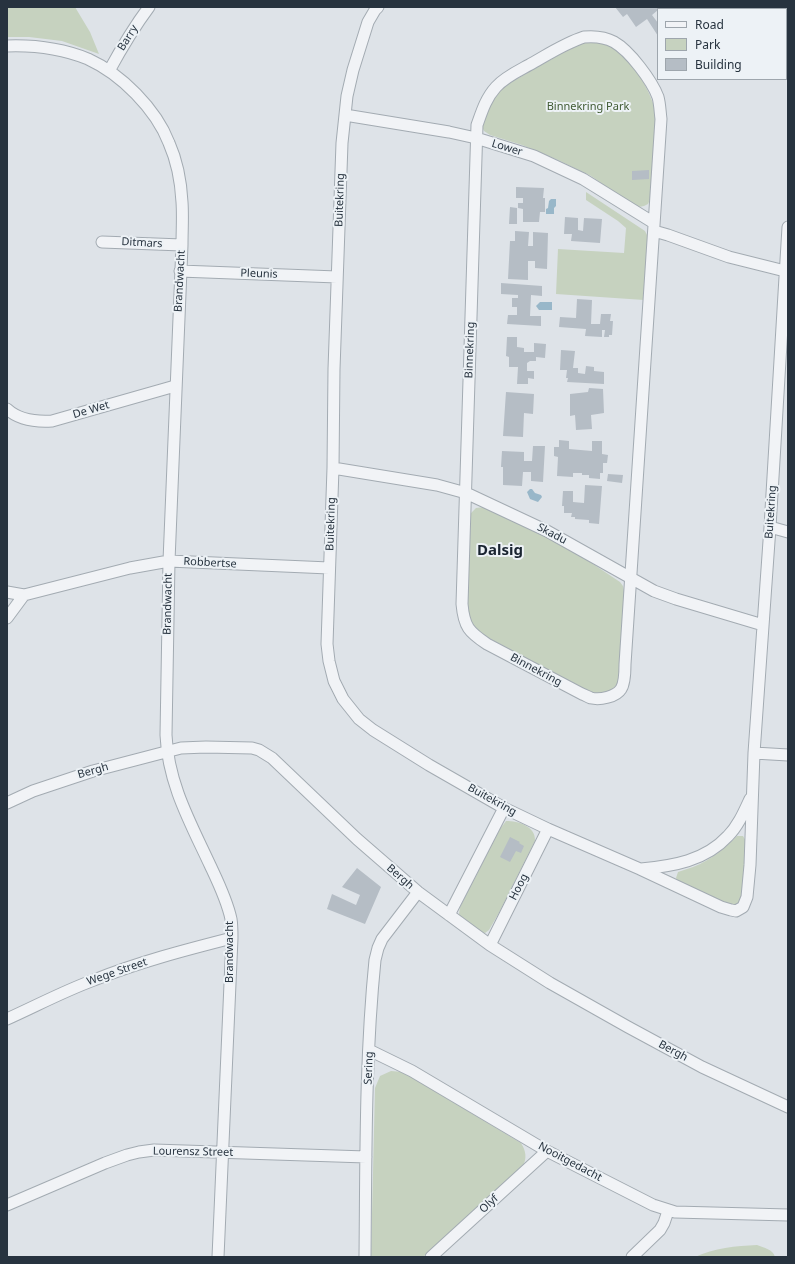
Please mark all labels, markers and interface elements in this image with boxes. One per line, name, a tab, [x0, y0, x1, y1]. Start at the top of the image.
legend	[657, 8, 787, 80]
text: Road	[695, 16, 724, 33]
street label: Barry	[115, 23, 141, 53]
text: Park	[695, 36, 720, 53]
text: Building	[695, 56, 742, 73]
park label: Binnekring Park	[547, 100, 629, 114]
street label: Lower	[490, 137, 524, 159]
street label: Buitekring	[332, 173, 348, 227]
street label: Ditmars	[121, 235, 163, 251]
street label: Brandwacht	[172, 250, 188, 312]
street label: Pleunis	[240, 267, 278, 281]
street label: Binnekring	[462, 321, 478, 379]
street label: De Wet	[71, 399, 111, 421]
street label: Buitekring	[763, 485, 779, 539]
street label: Buitekring	[323, 497, 339, 551]
street label: Skadu	[535, 521, 569, 547]
district label: Dalsig	[477, 542, 523, 560]
street label: Robbertse	[183, 555, 237, 571]
street label: Brandwacht	[161, 573, 175, 635]
street label: Binnekring	[508, 651, 564, 689]
street label: Bergh	[76, 760, 110, 782]
street label: Buitekring	[465, 781, 519, 819]
street label: Bergh	[384, 862, 416, 892]
street label: Hoog	[507, 871, 531, 903]
street label: Brandwacht	[223, 921, 237, 983]
street label: Wege Street	[85, 956, 149, 988]
street label: Bergh	[656, 1038, 690, 1064]
street label: Sering	[362, 1051, 376, 1085]
street label: Nooitgedacht	[536, 1140, 604, 1184]
street label: Lourensz Street	[153, 1145, 233, 1159]
street label: Olyf	[477, 1192, 501, 1216]

